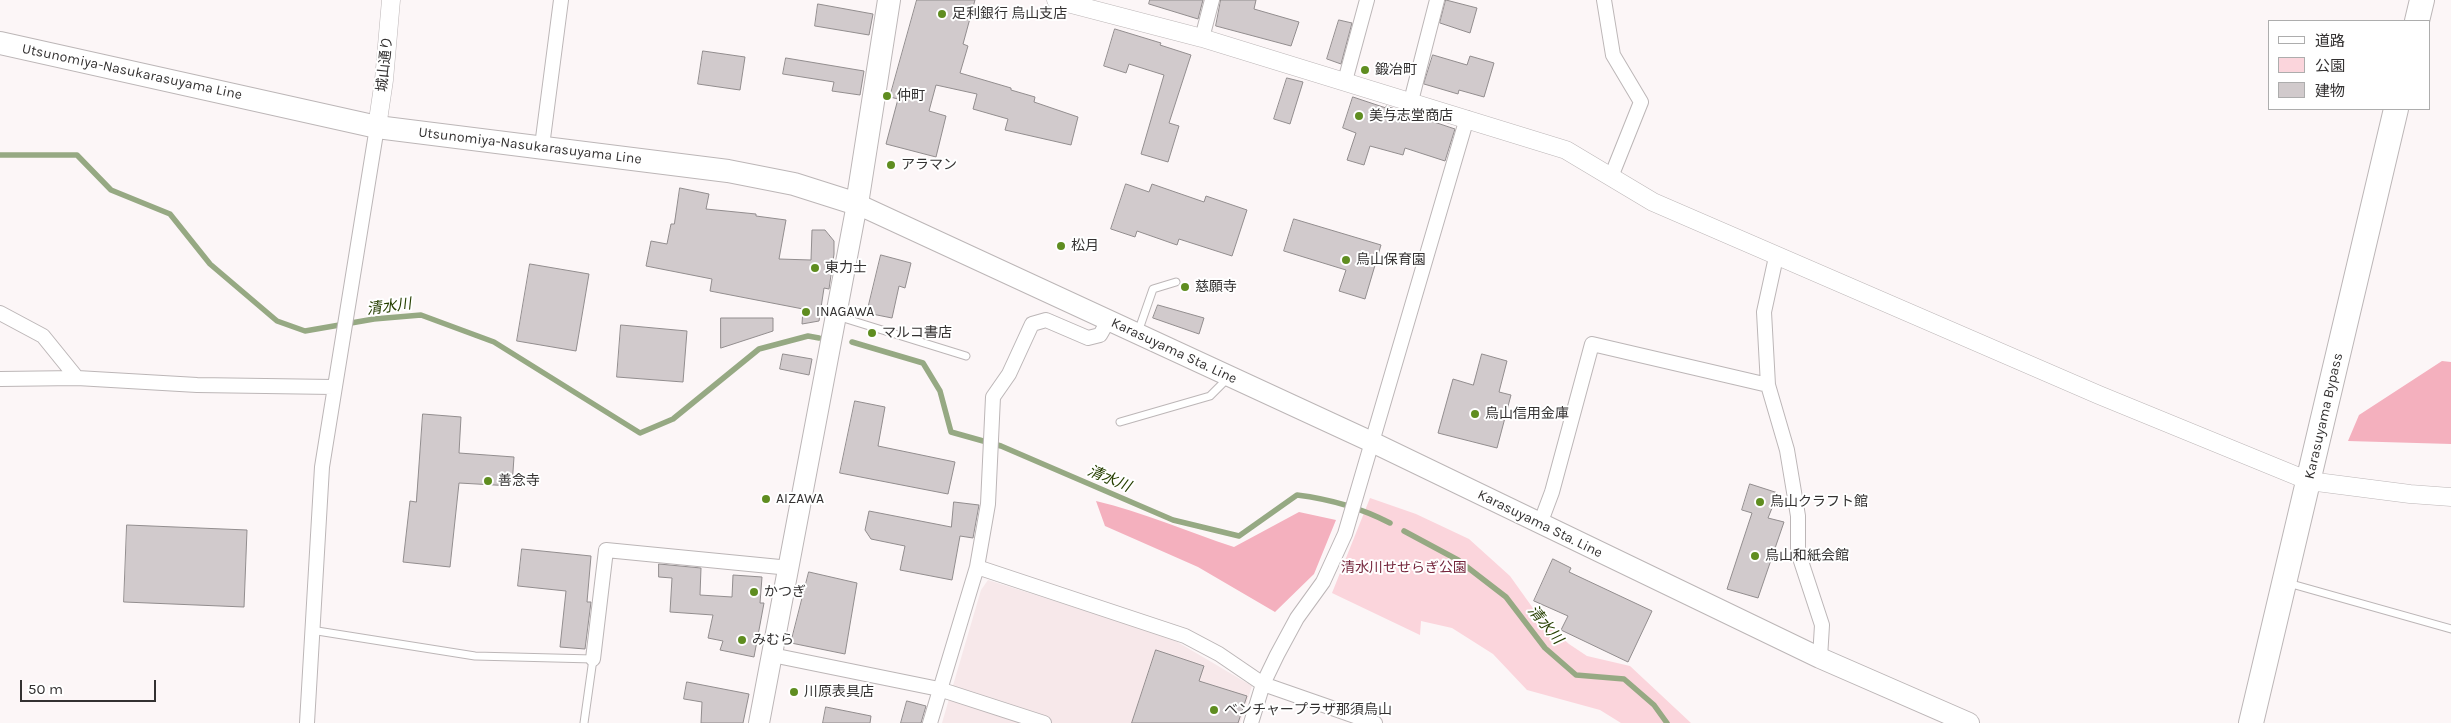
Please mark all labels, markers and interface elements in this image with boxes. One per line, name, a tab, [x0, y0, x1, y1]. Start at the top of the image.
place label: 足利銀行 烏山支店	[952, 6, 1067, 22]
marker: 足利銀行 烏山支店	[936, 8, 948, 20]
legend	[2268, 20, 2431, 110]
text: 道路	[2315, 32, 2345, 50]
street label: 城山通り	[374, 35, 396, 93]
street label: Utsunomiya-Nasukarasuyama Line	[20, 40, 244, 104]
text: 公園	[2315, 57, 2345, 75]
place label: 鍛冶町	[1375, 62, 1417, 78]
marker: 鍛冶町	[1359, 64, 1371, 76]
text: 建物	[2315, 82, 2345, 100]
place label: 仲町	[897, 88, 925, 104]
marker: 仲町	[881, 90, 893, 102]
place label: 美与志堂商店	[1369, 108, 1453, 124]
marker: 美与志堂商店	[1353, 110, 1365, 122]
street label: Utsunomiya-Nasukarasuyama Line	[417, 124, 643, 168]
place label: アラマン	[901, 157, 957, 173]
marker: アラマン	[885, 159, 897, 171]
place label: 松月	[1071, 238, 1099, 254]
marker: 松月	[1055, 240, 1067, 252]
place label: 烏山保育園	[1356, 252, 1426, 268]
marker: 烏山保育園	[1340, 254, 1352, 266]
place label: 東力士	[825, 260, 867, 276]
marker: 東力士	[809, 262, 821, 274]
place label: 慈願寺	[1195, 279, 1237, 295]
marker: 慈願寺	[1179, 281, 1191, 293]
water label: 清水川	[365, 295, 413, 319]
place label: INAGAWA	[816, 304, 874, 320]
marker: INAGAWA	[800, 306, 812, 318]
street label: Karasuyama Sta. Line	[1108, 314, 1240, 388]
place label: マルコ書店	[882, 325, 952, 341]
marker: マルコ書店	[866, 327, 878, 339]
street label: Karasuyama Bypass	[2301, 351, 2347, 481]
place label: 烏山信用金庫	[1485, 406, 1569, 422]
marker: 烏山信用金庫	[1469, 408, 1481, 420]
water label: 清水川	[1085, 462, 1133, 496]
place label: 善念寺	[498, 473, 540, 489]
marker: 善念寺	[482, 475, 494, 487]
street label: Karasuyama Sta. Line	[1475, 486, 1605, 562]
place label: AIZAWA	[776, 491, 824, 507]
marker: AIZAWA	[760, 493, 772, 505]
place label: 烏山クラフト館	[1770, 494, 1868, 510]
marker: 烏山クラフト館	[1754, 496, 1766, 508]
place label: 烏山和紙会館	[1765, 548, 1849, 564]
marker: 烏山和紙会館	[1749, 550, 1761, 562]
park label: 清水川せせらぎ公園	[1341, 560, 1467, 576]
place label: かつぎ	[764, 584, 806, 600]
marker: かつぎ	[748, 586, 760, 598]
water label: 清水川	[1524, 602, 1566, 648]
place label: みむら	[752, 632, 794, 648]
marker: みむら	[736, 634, 748, 646]
scale bar	[22, 670, 159, 702]
text: 50 m	[28, 680, 63, 698]
place label: 川原表具店	[804, 684, 874, 700]
marker: 川原表具店	[788, 686, 800, 698]
place label: ベンチャープラザ那須烏山	[1224, 702, 1392, 718]
marker: ベンチャープラザ那須烏山	[1208, 704, 1220, 716]

